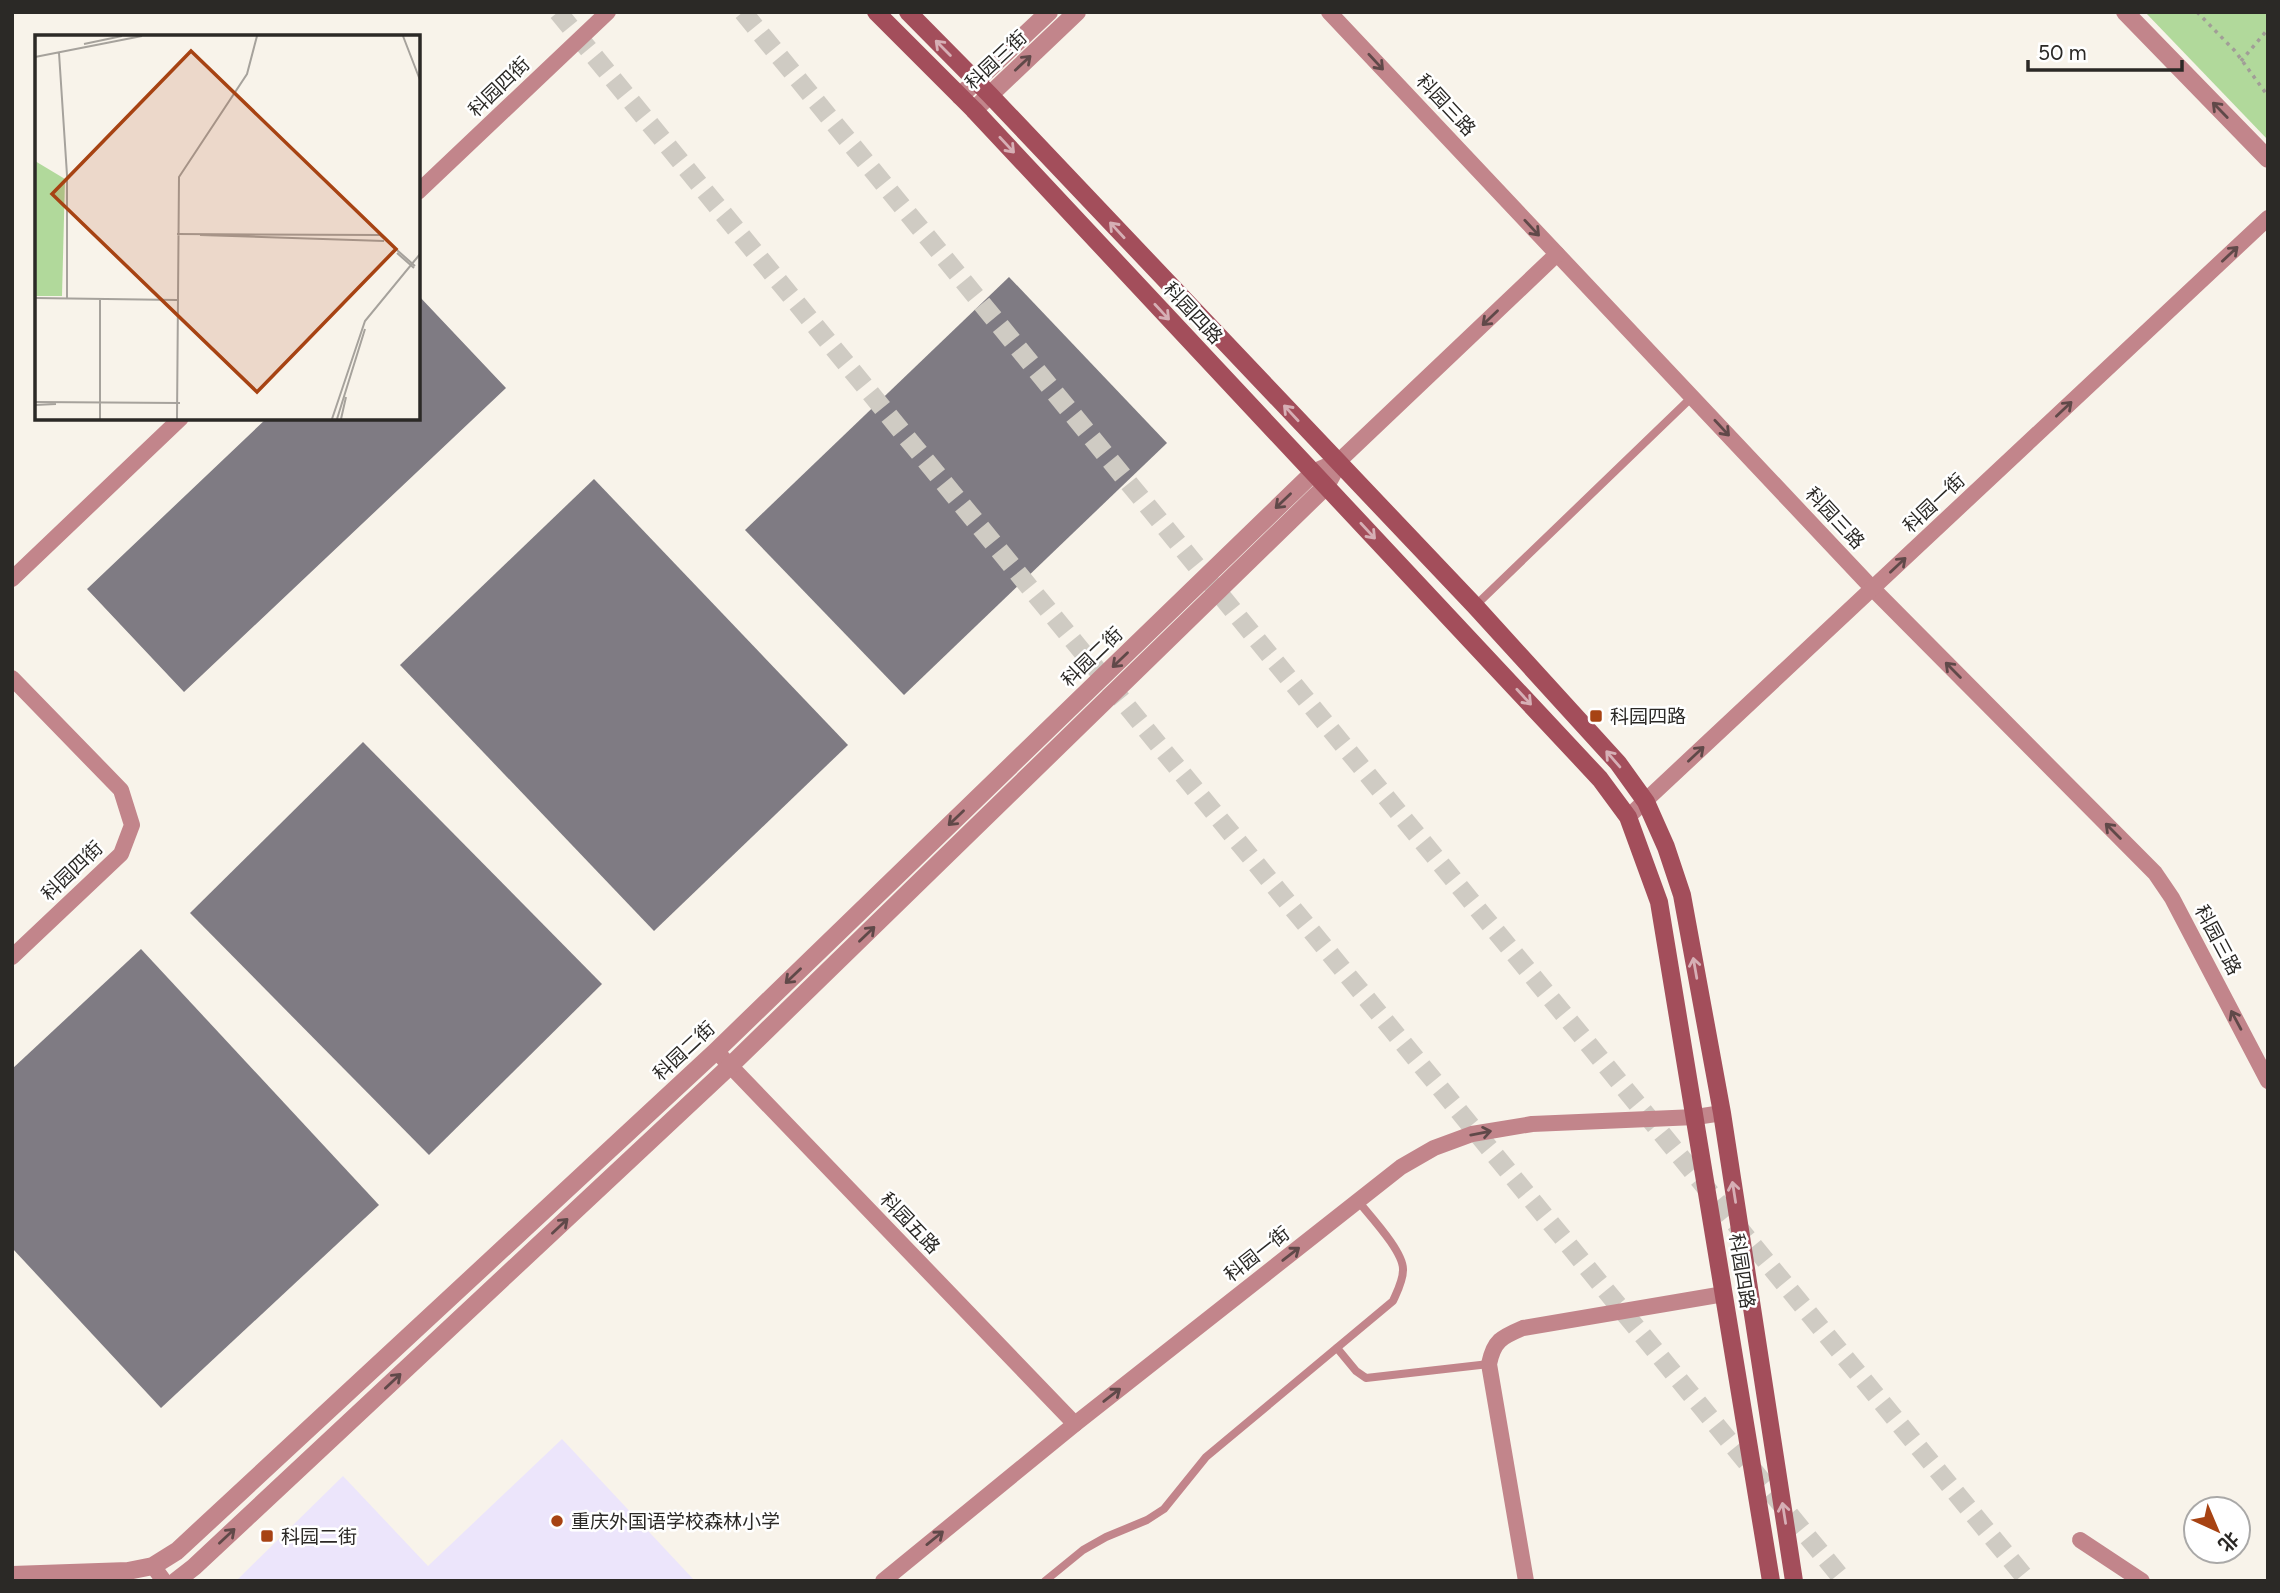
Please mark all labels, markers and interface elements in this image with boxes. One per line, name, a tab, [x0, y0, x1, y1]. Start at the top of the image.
street label: 科园三街	[960, 26, 1032, 94]
scale bar	[2028, 28, 2182, 72]
inset map	[35, 35, 420, 420]
one-way arrow	[935, 39, 952, 56]
text: 50 m	[2038, 40, 2087, 65]
street label: 科园四街	[464, 52, 534, 122]
one-way arrow	[1368, 53, 1385, 70]
one-way arrow	[1015, 54, 1032, 71]
street label: 科园三路	[1412, 69, 1480, 141]
one-way arrow	[2212, 102, 2229, 119]
one-way arrow	[999, 136, 1015, 154]
one-way arrow	[1524, 219, 1541, 236]
one-way arrow	[1109, 222, 1126, 239]
one-way arrow	[2221, 245, 2238, 262]
street label: 科园四路	[1159, 277, 1227, 349]
one-way arrow	[1154, 303, 1171, 320]
one-way arrow	[1482, 309, 1499, 326]
one-way arrow	[2055, 401, 2072, 418]
one-way arrow	[1282, 405, 1299, 422]
one-way arrow	[1714, 420, 1731, 437]
street label: 科园一街	[1898, 469, 1970, 537]
street label: 科园三路	[1801, 482, 1869, 554]
one-way arrow	[1275, 493, 1292, 510]
one-way arrow	[1360, 522, 1376, 540]
one-way arrow	[1889, 557, 1907, 573]
street label: 科园二街	[1057, 622, 1127, 692]
one-way arrow	[1111, 651, 1128, 668]
one-way arrow	[1944, 661, 1961, 678]
one-way arrow	[1515, 688, 1532, 705]
place label: 科园四路	[1610, 705, 1686, 728]
marker: 科园四路	[1588, 708, 1604, 724]
one-way arrow	[1687, 746, 1704, 763]
one-way arrow	[1605, 750, 1621, 768]
one-way arrow	[948, 809, 965, 826]
one-way arrow	[2104, 823, 2121, 840]
street label: 科园四街	[37, 836, 107, 906]
street label: 科园三路	[2190, 901, 2246, 979]
one-way arrow	[858, 925, 875, 942]
one-way arrow	[1688, 957, 1701, 980]
one-way arrow	[785, 968, 802, 985]
one-way arrow	[2229, 1010, 2242, 1031]
street label: 科园二街	[648, 1017, 720, 1085]
one-way arrow	[1469, 1125, 1492, 1139]
one-way arrow	[1727, 1181, 1740, 1204]
street label: 科园五路	[875, 1188, 945, 1258]
one-way arrow	[551, 1217, 568, 1234]
street label: 科园一街	[1220, 1222, 1294, 1286]
street label: 科园四路	[1725, 1232, 1759, 1310]
one-way arrow	[1281, 1246, 1300, 1261]
one-way arrow	[384, 1372, 401, 1389]
one-way arrow	[1103, 1387, 1121, 1402]
north arrow	[2182, 1495, 2252, 1565]
one-way arrow	[1777, 1502, 1790, 1525]
place label: 重庆外国语学校森林小学	[571, 1510, 780, 1533]
marker: 重庆外国语学校森林小学	[549, 1513, 565, 1529]
place label: 科园二街	[281, 1525, 357, 1548]
text: 北	[2214, 1527, 2243, 1557]
one-way arrow	[218, 1528, 236, 1544]
marker: 科园二街	[259, 1528, 275, 1544]
one-way arrow	[926, 1530, 944, 1545]

